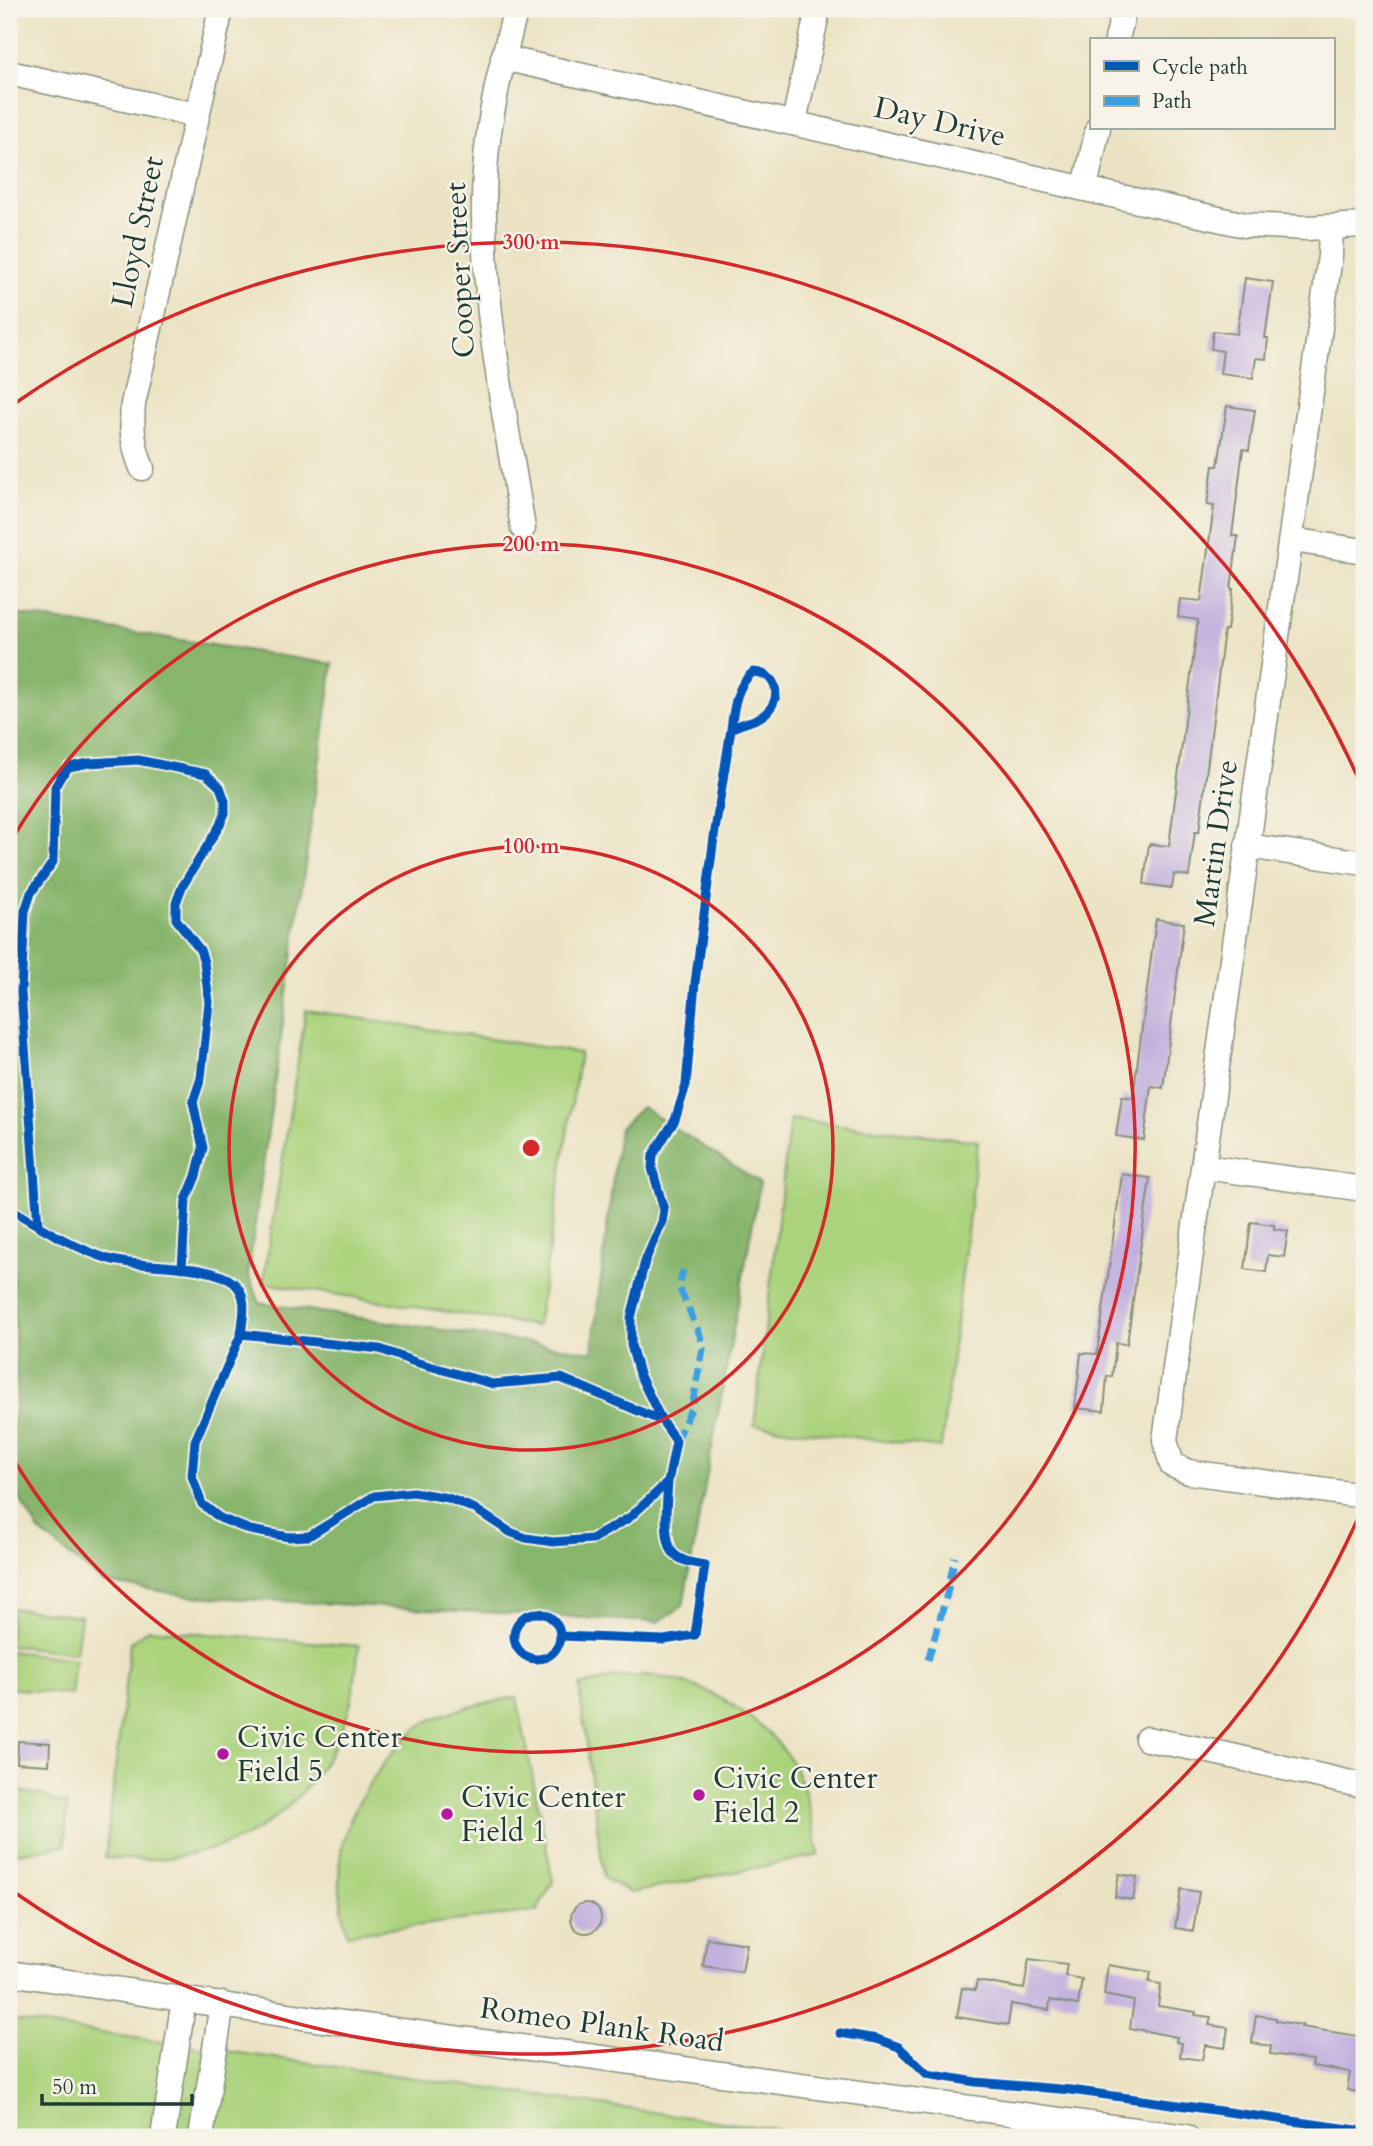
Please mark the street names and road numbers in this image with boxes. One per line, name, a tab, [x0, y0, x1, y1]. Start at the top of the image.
street label: Day Drive	[870, 87, 1010, 157]
street label: Lloyd Street	[102, 152, 174, 312]
street label: Cooper Street	[435, 180, 485, 359]
street label: Martin Drive	[1184, 757, 1248, 929]
street label: Romeo Plank Road	[477, 1988, 727, 2062]

